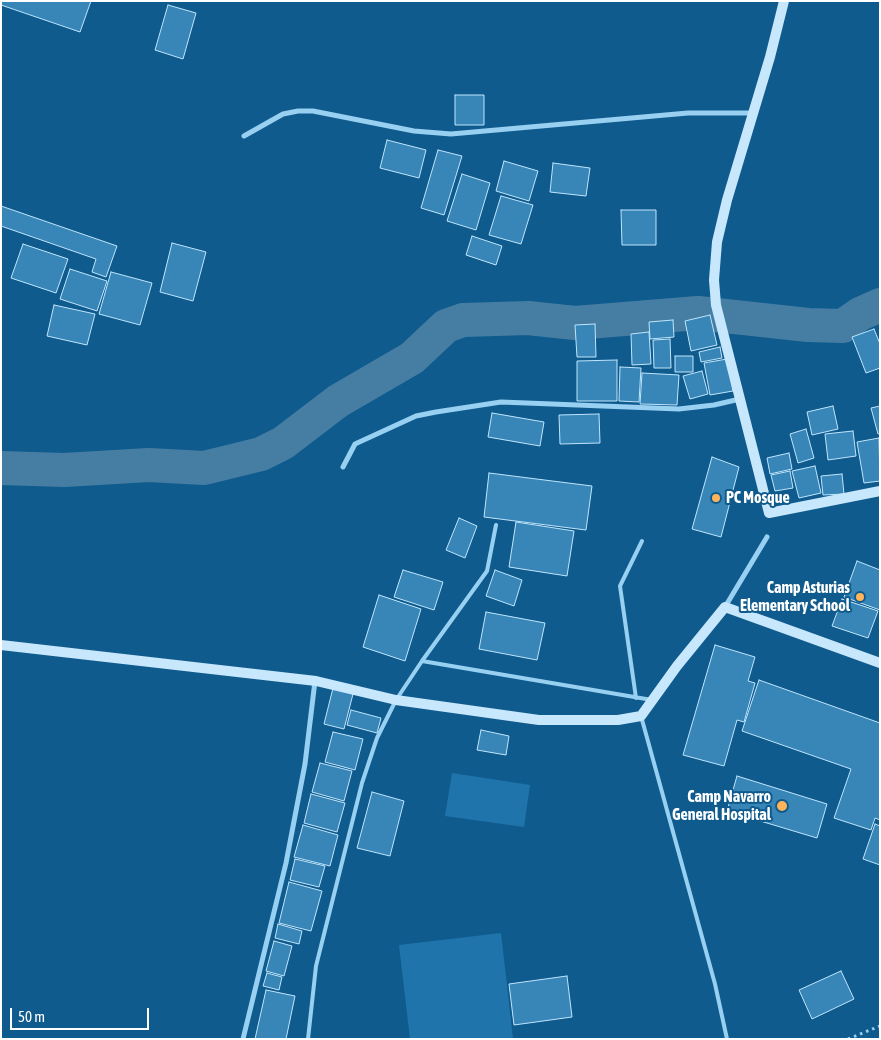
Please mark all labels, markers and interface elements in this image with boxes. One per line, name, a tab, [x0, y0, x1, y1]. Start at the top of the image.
place label: PC Mosque	[726, 488, 790, 508]
marker: PC Mosque	[710, 492, 722, 504]
place label: Camp Asturias Elementary School	[740, 578, 850, 616]
marker: Camp Asturias Elementary School	[854, 591, 866, 603]
place label: Camp Navarro General Hospital	[672, 787, 771, 825]
marker: Camp Navarro General Hospital	[775, 799, 789, 813]
scale bar	[12, 998, 151, 1030]
text: 50 m	[18, 1008, 45, 1025]

